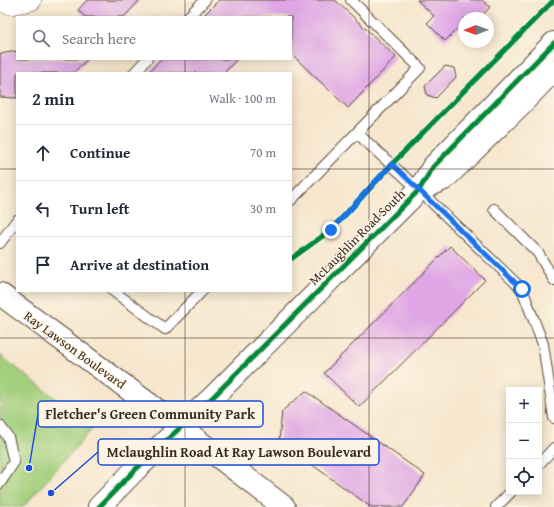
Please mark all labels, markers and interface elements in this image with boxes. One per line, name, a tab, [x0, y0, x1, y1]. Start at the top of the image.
north arrow	[458, 12, 494, 48]
search box	[16, 16, 292, 60]
icon: search	[30, 27, 52, 49]
text: Search here	[62, 28, 136, 49]
text: 2 min	[32, 86, 74, 111]
text: Walk · 100 m	[209, 89, 276, 108]
icon: ahead	[32, 142, 54, 164]
text: Continue	[70, 142, 131, 163]
text: 70 m	[250, 143, 276, 162]
street label: McLaughlin Road South	[305, 184, 410, 289]
icon: left	[32, 198, 54, 220]
text: Turn left	[70, 198, 129, 219]
text: 30 m	[250, 199, 276, 218]
route end	[322, 221, 340, 239]
icon: arrive	[32, 254, 54, 276]
text: Arrive at destination	[70, 254, 209, 275]
route start	[513, 280, 531, 298]
street label: Ray Lawson Boulevard	[20, 307, 130, 394]
map controls	[506, 387, 542, 495]
button: +	[506, 387, 542, 423]
callout: Fletcher's Green Community Park	[38, 401, 263, 427]
text: Fletcher's Green Community Park	[45, 404, 256, 424]
button: −	[506, 423, 542, 459]
callout: Mclaughlin Road At Ray Lawson Boulevard	[98, 439, 379, 465]
text: Mclaughlin Road At Ray Lawson Boulevard	[107, 442, 371, 462]
button: locate	[506, 459, 542, 495]

